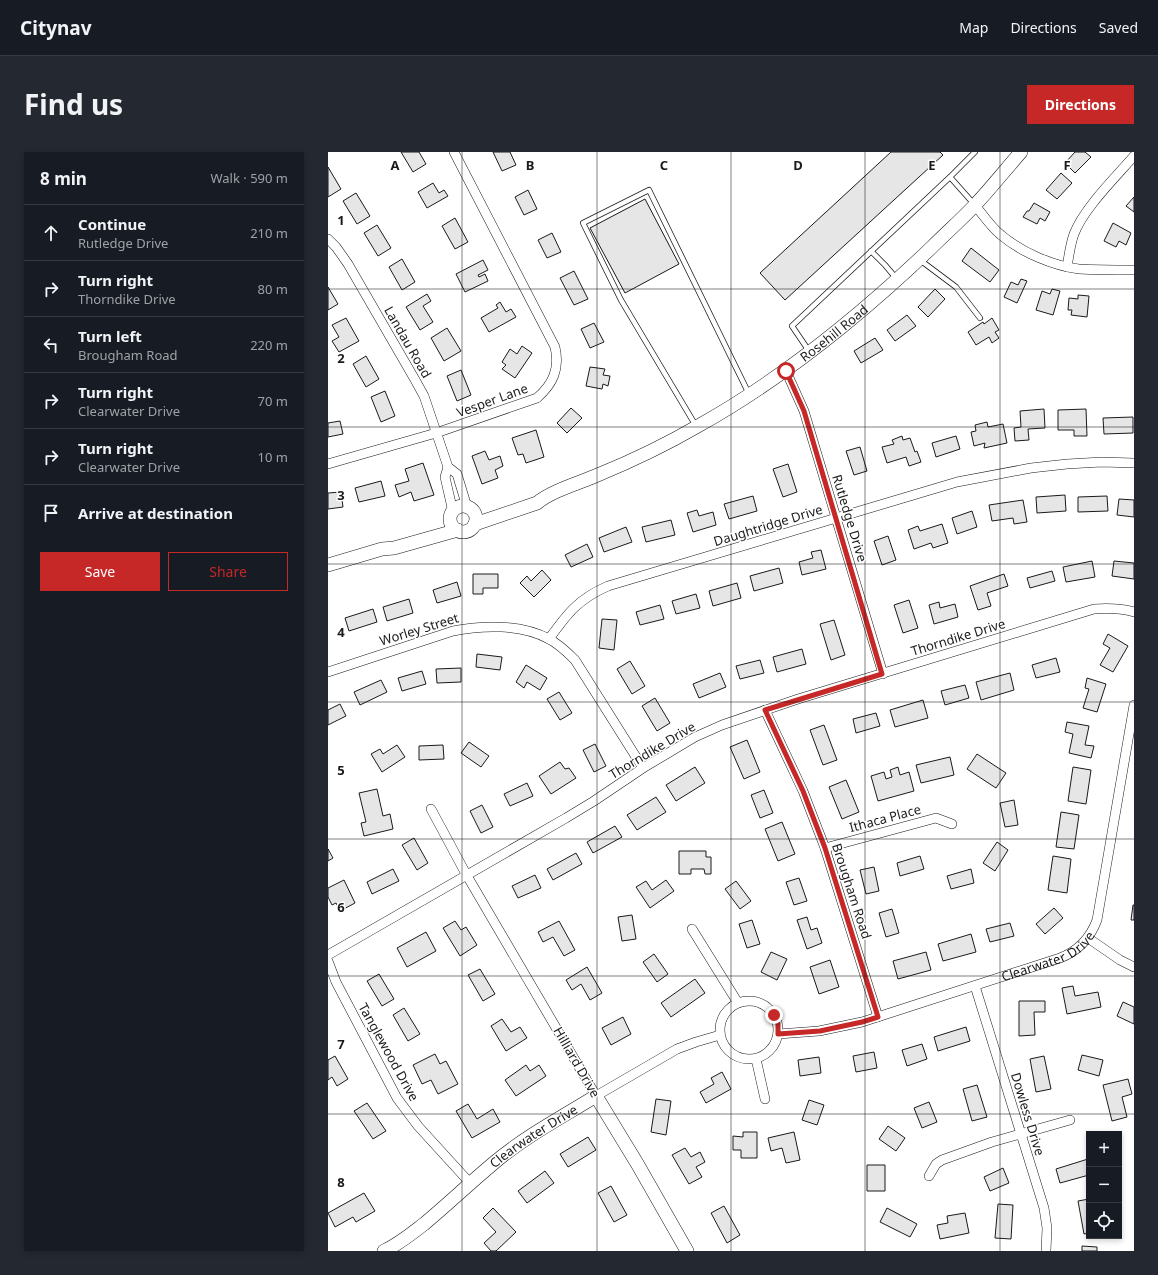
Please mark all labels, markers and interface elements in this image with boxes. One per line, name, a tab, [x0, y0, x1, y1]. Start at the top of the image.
text: Citynav	[20, 15, 92, 41]
text: Map	[959, 18, 988, 37]
text: Directions	[1010, 18, 1077, 37]
text: Saved	[1099, 18, 1138, 37]
text: Find us	[24, 85, 123, 123]
button: Directions	[1027, 85, 1134, 124]
text: A	[391, 156, 400, 174]
text: B	[526, 156, 534, 174]
text: C	[660, 156, 668, 174]
text: D	[793, 156, 803, 174]
text: E	[928, 156, 936, 174]
text: F	[1063, 156, 1071, 174]
text: 8 min	[40, 167, 87, 190]
text: Walk · 590 m	[210, 169, 288, 187]
text: 1	[337, 211, 345, 229]
text: Continue	[78, 214, 146, 234]
icon: ahead	[40, 222, 62, 244]
text: 210 m	[250, 224, 288, 242]
text: Rutledge Drive	[78, 234, 168, 252]
text: Turn right	[78, 270, 153, 290]
icon: right	[40, 278, 62, 300]
text: 80 m	[258, 280, 288, 298]
text: Thorndike Drive	[78, 290, 176, 308]
street label: Rosehill Road	[796, 300, 872, 366]
street label: Landau Road	[380, 303, 436, 381]
text: Turn left	[78, 326, 142, 346]
icon: left	[40, 334, 62, 356]
text: 220 m	[250, 336, 288, 354]
text: Brougham Road	[78, 346, 178, 364]
text: 2	[337, 349, 345, 367]
route start	[777, 362, 795, 380]
street label: Vesper Lane	[454, 379, 530, 421]
text: Turn right	[78, 382, 153, 402]
icon: right	[40, 390, 62, 412]
text: 70 m	[258, 392, 288, 410]
text: Clearwater Drive	[78, 402, 180, 420]
text: Turn right	[78, 438, 153, 458]
icon: right	[40, 446, 62, 468]
text: 10 m	[258, 448, 288, 466]
text: Clearwater Drive	[78, 458, 180, 476]
street label: Rutledge Drive	[828, 472, 872, 564]
text: 3	[337, 486, 345, 504]
street label: Daughtridge Drive	[711, 500, 825, 550]
icon: arrive	[40, 502, 62, 524]
text: Arrive at destination	[78, 503, 233, 523]
button: Save	[40, 552, 160, 591]
button: Share	[168, 552, 288, 591]
street label: Worley Street	[377, 608, 461, 650]
street label: Thorndike Drive	[909, 614, 1007, 660]
text: 4	[337, 623, 345, 641]
street label: Thorndike Drive	[605, 717, 699, 783]
text: 5	[337, 761, 345, 779]
street label: Ithaca Place	[847, 800, 923, 836]
street label: Brougham Road	[828, 841, 876, 941]
text: 6	[337, 898, 345, 916]
street label: Clearwater Drive	[999, 928, 1099, 985]
street label: Tanglewood Drive	[355, 1000, 423, 1104]
route end	[765, 1006, 783, 1024]
street label: Hilliard Drive	[549, 1023, 605, 1101]
text: 7	[337, 1035, 345, 1053]
street label: Dowless Drive	[1007, 1070, 1049, 1158]
street label: Clearwater Drive	[486, 1100, 581, 1172]
map controls	[1086, 1131, 1122, 1239]
button: +	[1086, 1131, 1122, 1167]
button: −	[1086, 1167, 1122, 1203]
text: 8	[337, 1173, 345, 1191]
button: locate	[1086, 1203, 1122, 1239]

